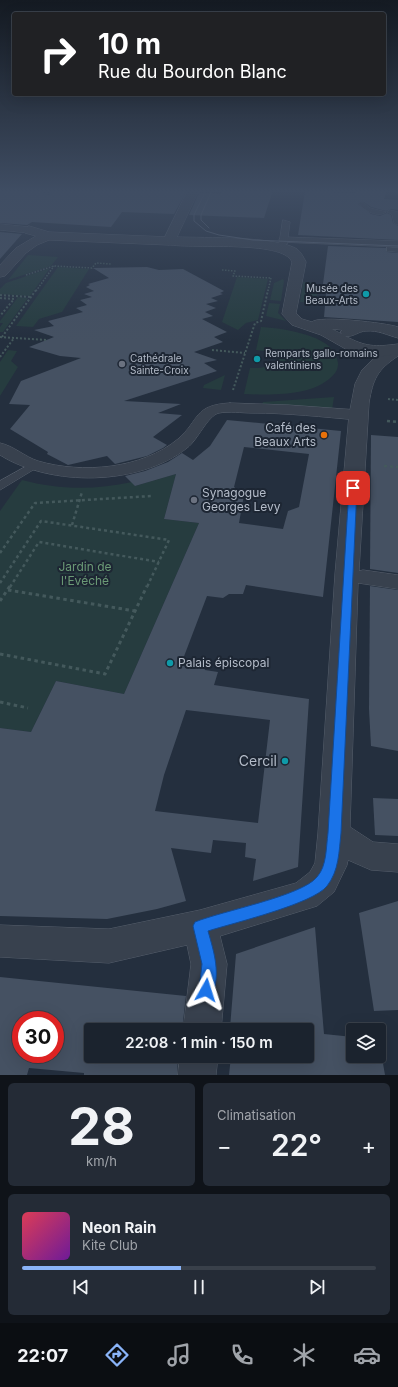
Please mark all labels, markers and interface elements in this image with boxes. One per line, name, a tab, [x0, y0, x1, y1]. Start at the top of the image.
text: 10 m	[98, 27, 161, 61]
icon: right	[32, 28, 84, 80]
text: Rue du Bourdon Blanc	[98, 61, 287, 82]
place label: Musée des Beaux-Arts	[305, 282, 358, 306]
marker: Musée des Beaux-Arts	[361, 289, 371, 299]
place label: Remparts gallo-romains valentiniens	[265, 347, 378, 371]
place label: Cathédrale Sainte-Croix	[130, 352, 189, 376]
marker: Remparts gallo-romains valentiniens	[252, 354, 262, 364]
marker: Cathédrale Sainte-Croix	[117, 359, 127, 369]
place label: Café des Beaux Arts	[254, 420, 316, 449]
marker: Café des Beaux Arts	[319, 430, 329, 440]
pin	[336, 471, 370, 505]
icon: arrive	[342, 477, 364, 499]
place label: Synagogue Georges Levy	[202, 485, 281, 514]
marker: Synagogue Georges Levy	[189, 495, 199, 505]
park label: Jardin de l'Evéché	[59, 559, 111, 588]
place label: Palais épiscopal	[178, 655, 269, 670]
marker: Palais épiscopal	[165, 658, 175, 668]
place label: Cercil	[239, 752, 277, 769]
marker: Cercil	[280, 756, 290, 766]
position arrow	[185, 969, 227, 1011]
speed limit sign: 30	[12, 1011, 64, 1063]
map controls	[346, 1023, 386, 1063]
button: layers	[346, 1023, 386, 1063]
text: 22:08 · 1 min · 150 m	[125, 1033, 273, 1052]
text: 28	[68, 1095, 135, 1158]
text: Climatisation	[217, 1107, 296, 1123]
text: 22°	[271, 1127, 322, 1163]
text: −	[217, 1133, 232, 1159]
text: +	[361, 1133, 376, 1159]
text: km/h	[86, 1153, 117, 1169]
text: Neon Rain	[82, 1218, 156, 1237]
text: Kite Club	[82, 1237, 138, 1253]
icon: previous	[70, 1276, 92, 1298]
icon: pause	[188, 1276, 210, 1298]
icon: next	[306, 1276, 328, 1298]
icon: directions	[103, 1341, 131, 1369]
icon: music	[165, 1341, 193, 1369]
icon: phone	[228, 1341, 256, 1369]
icon: climate	[290, 1341, 318, 1369]
icon: car	[353, 1341, 381, 1369]
text: 22:07	[17, 1345, 68, 1366]

